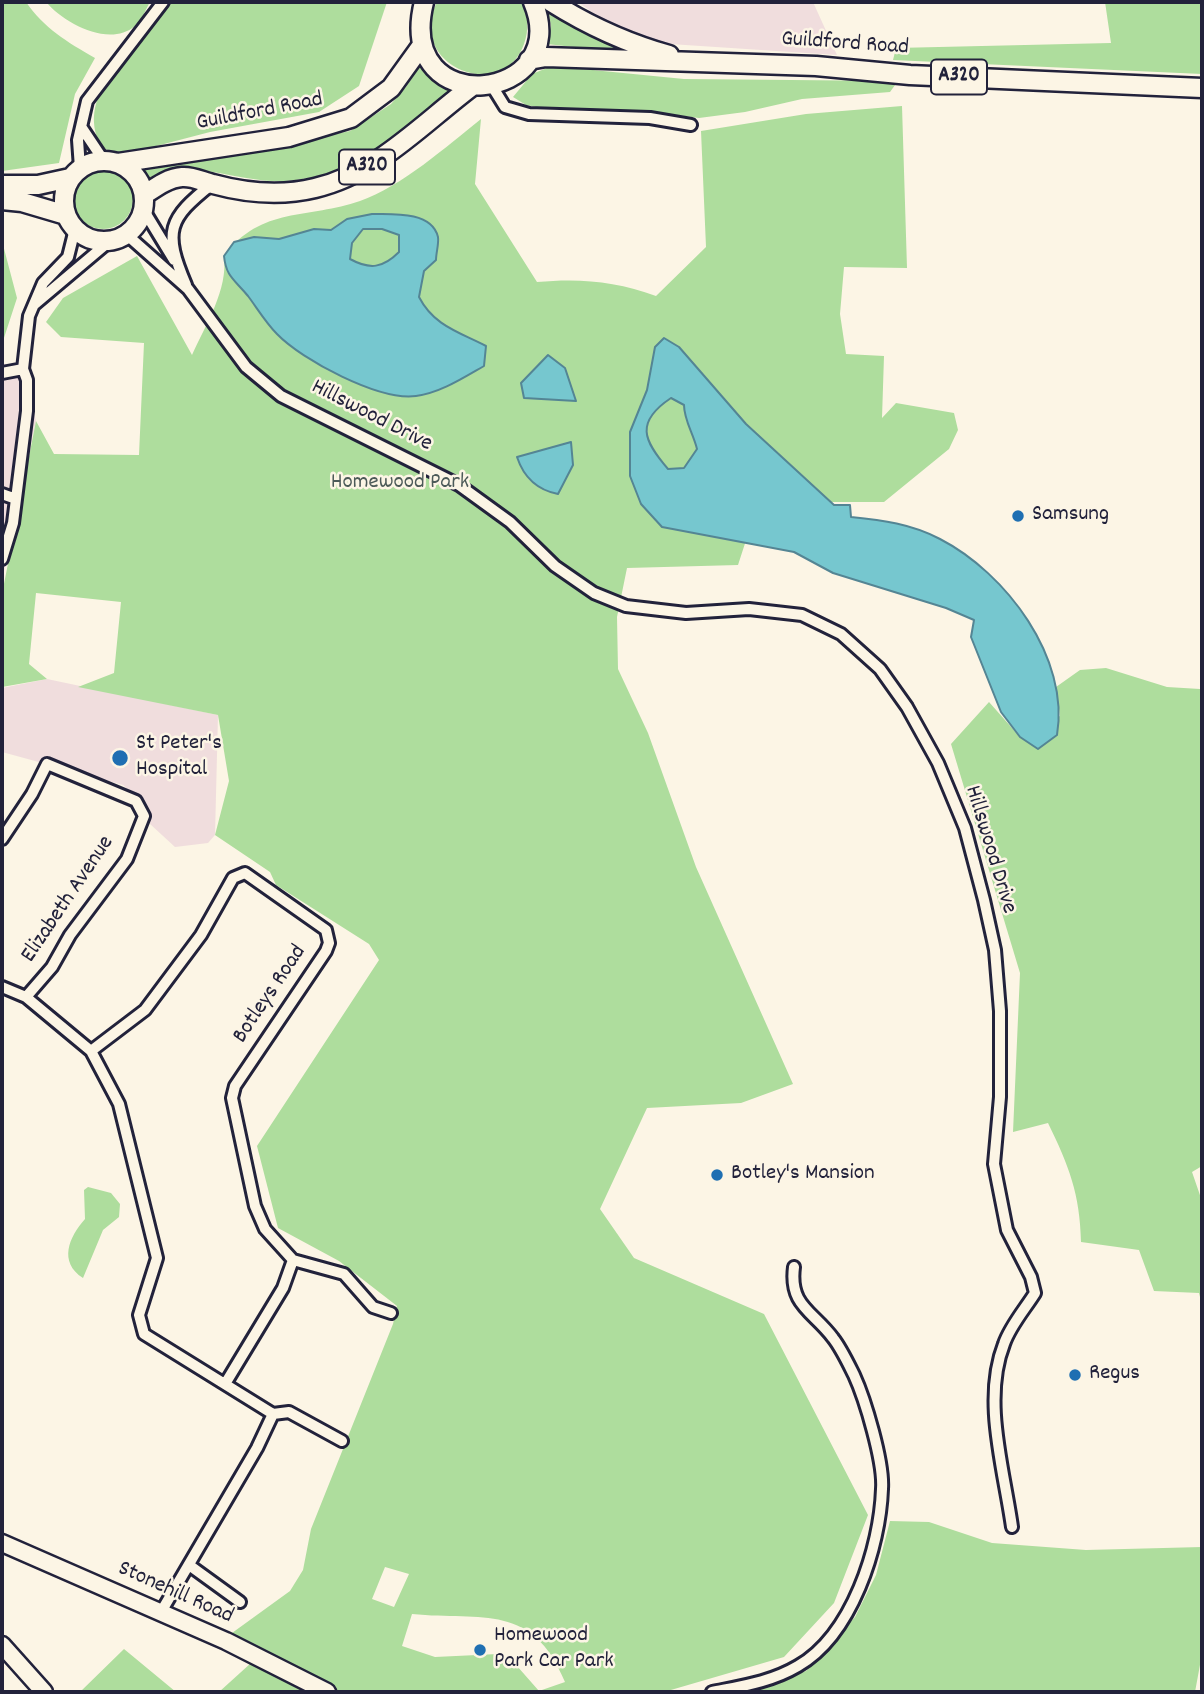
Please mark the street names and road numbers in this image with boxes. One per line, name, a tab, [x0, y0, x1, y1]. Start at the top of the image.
street label: Guildford Road	[780, 27, 910, 63]
road number: A320	[931, 60, 987, 94]
street label: Guildford Road	[195, 87, 325, 139]
road number: A320	[339, 150, 395, 184]
street label: Hillswood Drive	[306, 375, 436, 459]
street label: Hillswood Drive	[956, 783, 1022, 917]
street label: Elizabeth Avenue	[16, 831, 122, 969]
street label: Botleys Road	[228, 941, 314, 1049]
street label: Stonehill Road	[113, 1556, 237, 1632]

